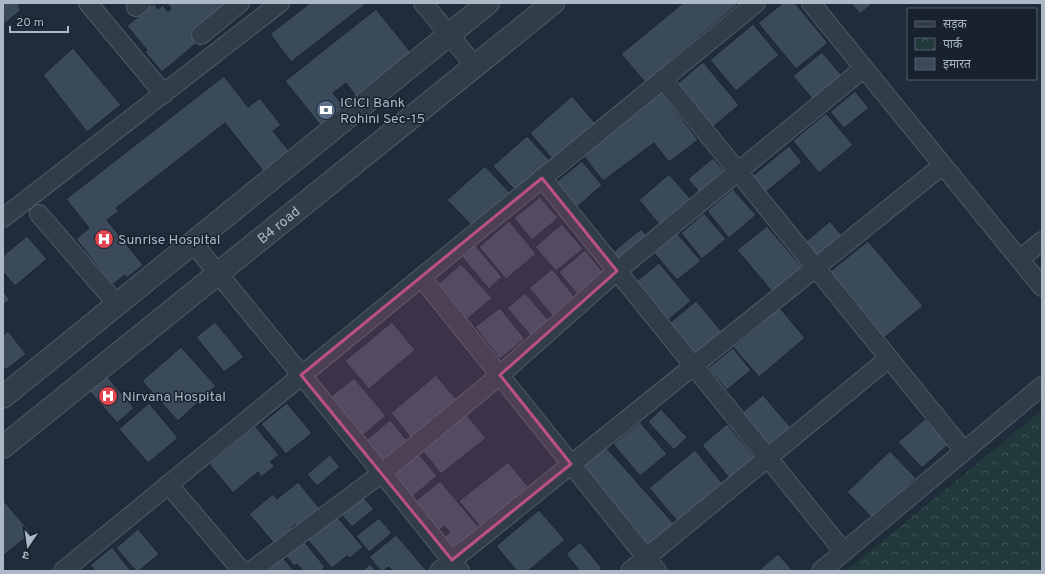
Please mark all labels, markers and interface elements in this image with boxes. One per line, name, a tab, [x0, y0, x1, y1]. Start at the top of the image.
scale bar	[10, 8, 68, 34]
legend	[907, 8, 1037, 80]
text: 20 m	[16, 15, 44, 31]
text: सड़क	[943, 17, 968, 33]
text: पार्क	[943, 37, 963, 53]
text: इमारत	[943, 57, 972, 73]
place label: ICICI Bank Rohini Sec-15	[340, 95, 425, 128]
bank icon: ICICI Bank Rohini Sec-15	[315, 99, 337, 121]
street label: B4 road	[255, 204, 304, 248]
hospital icon: Sunrise Hospital	[93, 228, 115, 250]
place label: Sunrise Hospital	[118, 232, 220, 249]
hospital icon: Nirvana Hospital	[97, 385, 119, 407]
place label: Nirvana Hospital	[122, 389, 226, 406]
north arrow	[8, 526, 48, 566]
text: उ	[21, 547, 31, 562]

